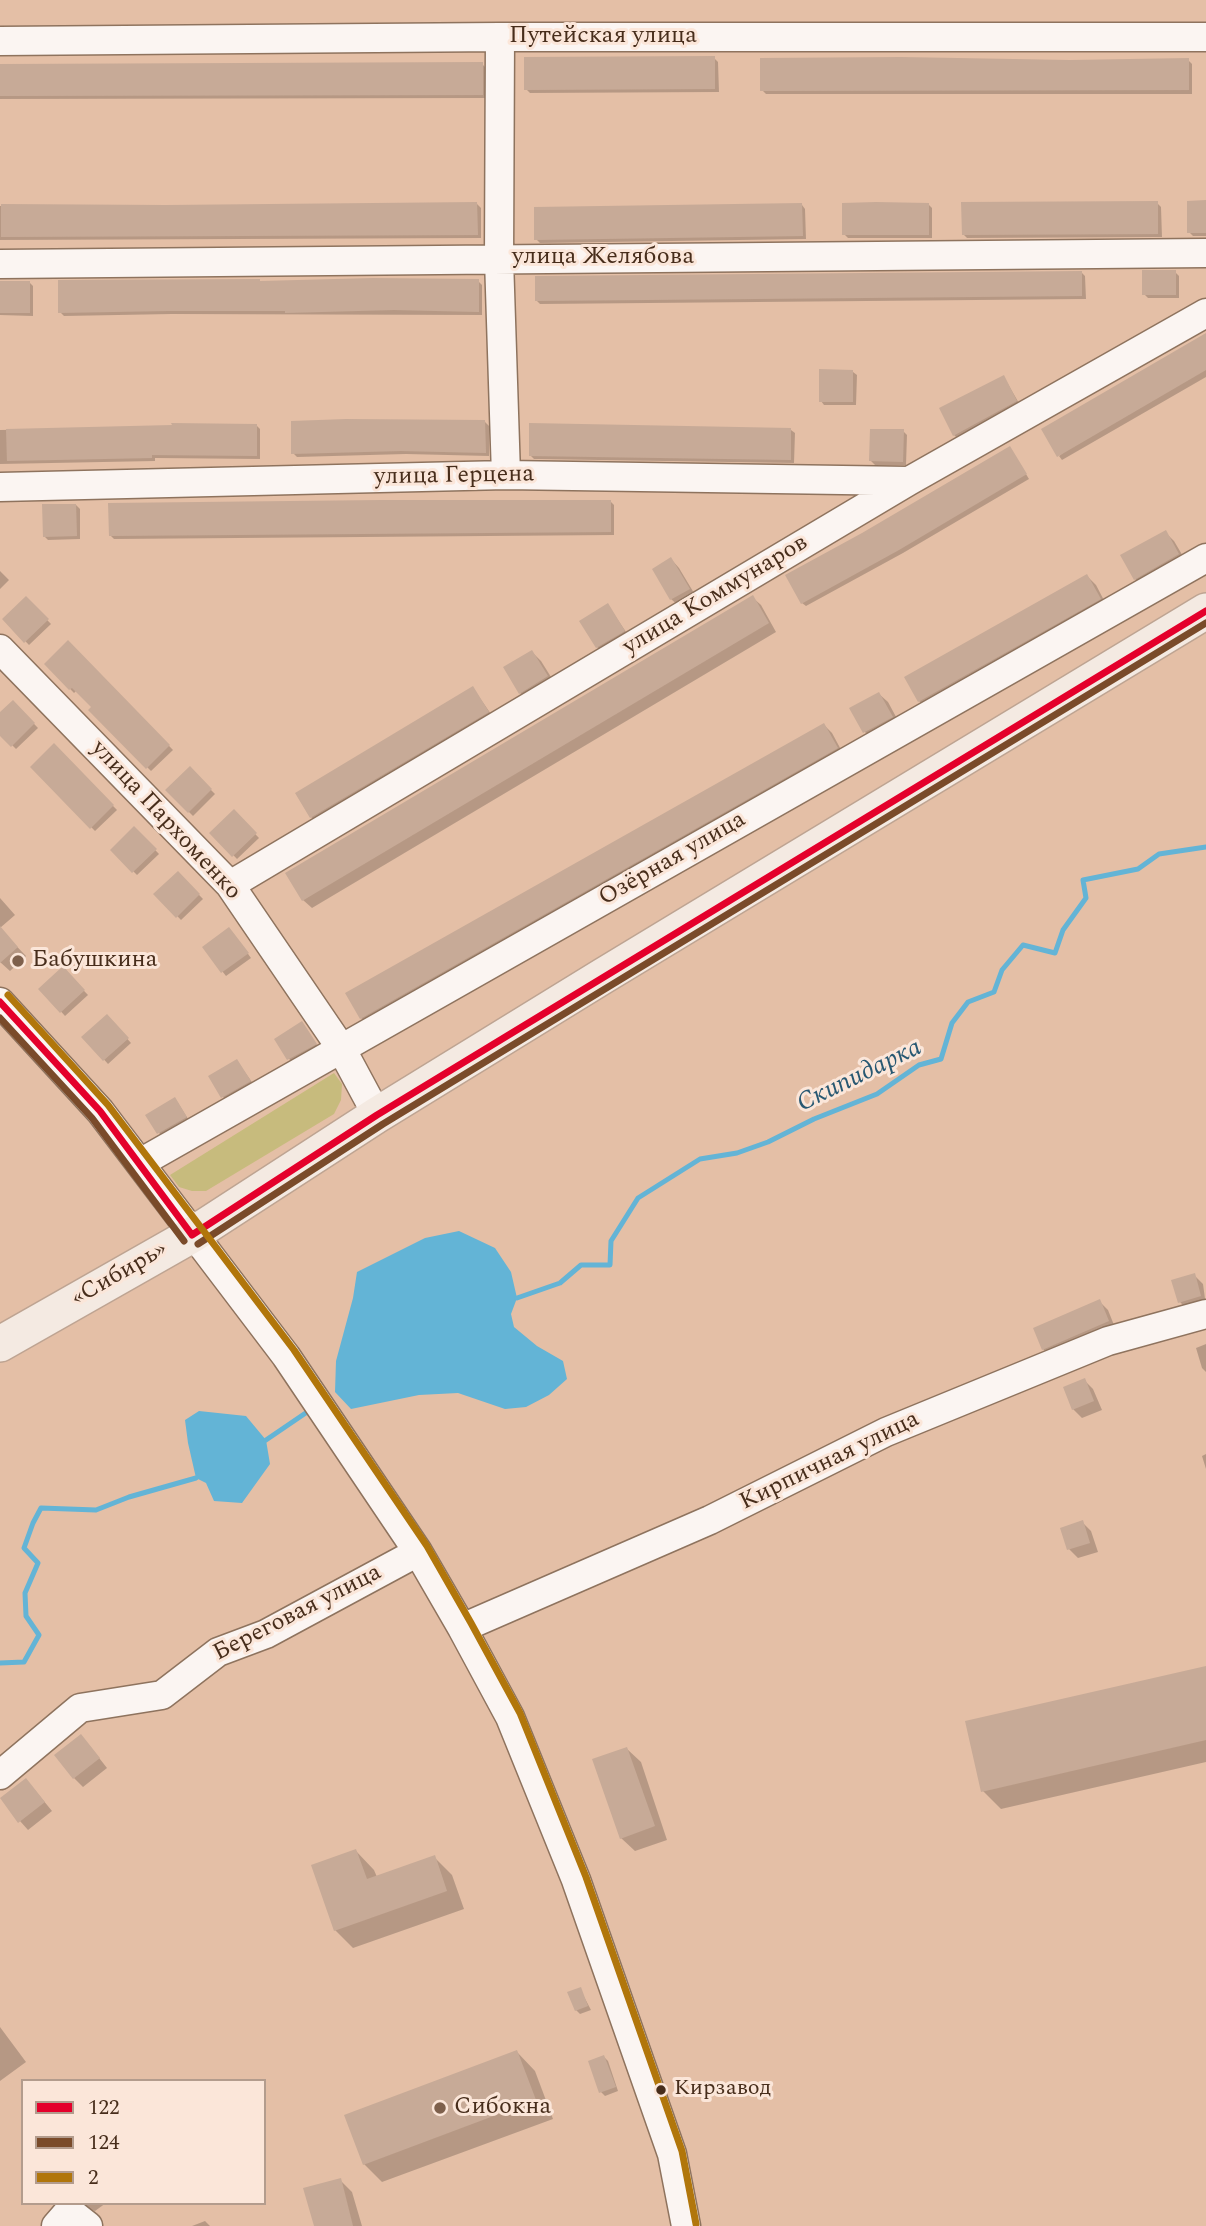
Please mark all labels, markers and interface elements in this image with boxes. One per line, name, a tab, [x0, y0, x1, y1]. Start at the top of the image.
street label: Путейская улица	[509, 23, 697, 51]
street label: улица Желябова	[512, 244, 694, 272]
street label: улица Герцена	[374, 461, 534, 493]
street label: улица Коммунаров	[618, 529, 814, 663]
street label: улица Пархоменко	[84, 735, 246, 907]
street label: Озёрная улица	[594, 806, 752, 914]
place label: Бабушкина	[32, 947, 158, 975]
marker: Бабушкина	[10, 953, 26, 969]
water label: Скипидарка	[793, 1033, 927, 1121]
street label: «Сибирь»	[67, 1236, 173, 1314]
street label: Кирпичная улица	[736, 1406, 924, 1518]
street label: Береговая улица	[209, 1559, 387, 1669]
place label: Кирзавод	[674, 2077, 771, 2103]
legend	[21, 2079, 266, 2205]
marker: Кирзавод	[654, 2083, 668, 2097]
text: 122	[88, 2092, 120, 2124]
place label: Сибокна	[454, 2094, 551, 2122]
marker: Сибокна	[432, 2100, 448, 2116]
text: 124	[88, 2127, 120, 2159]
text: 2	[88, 2162, 99, 2194]

